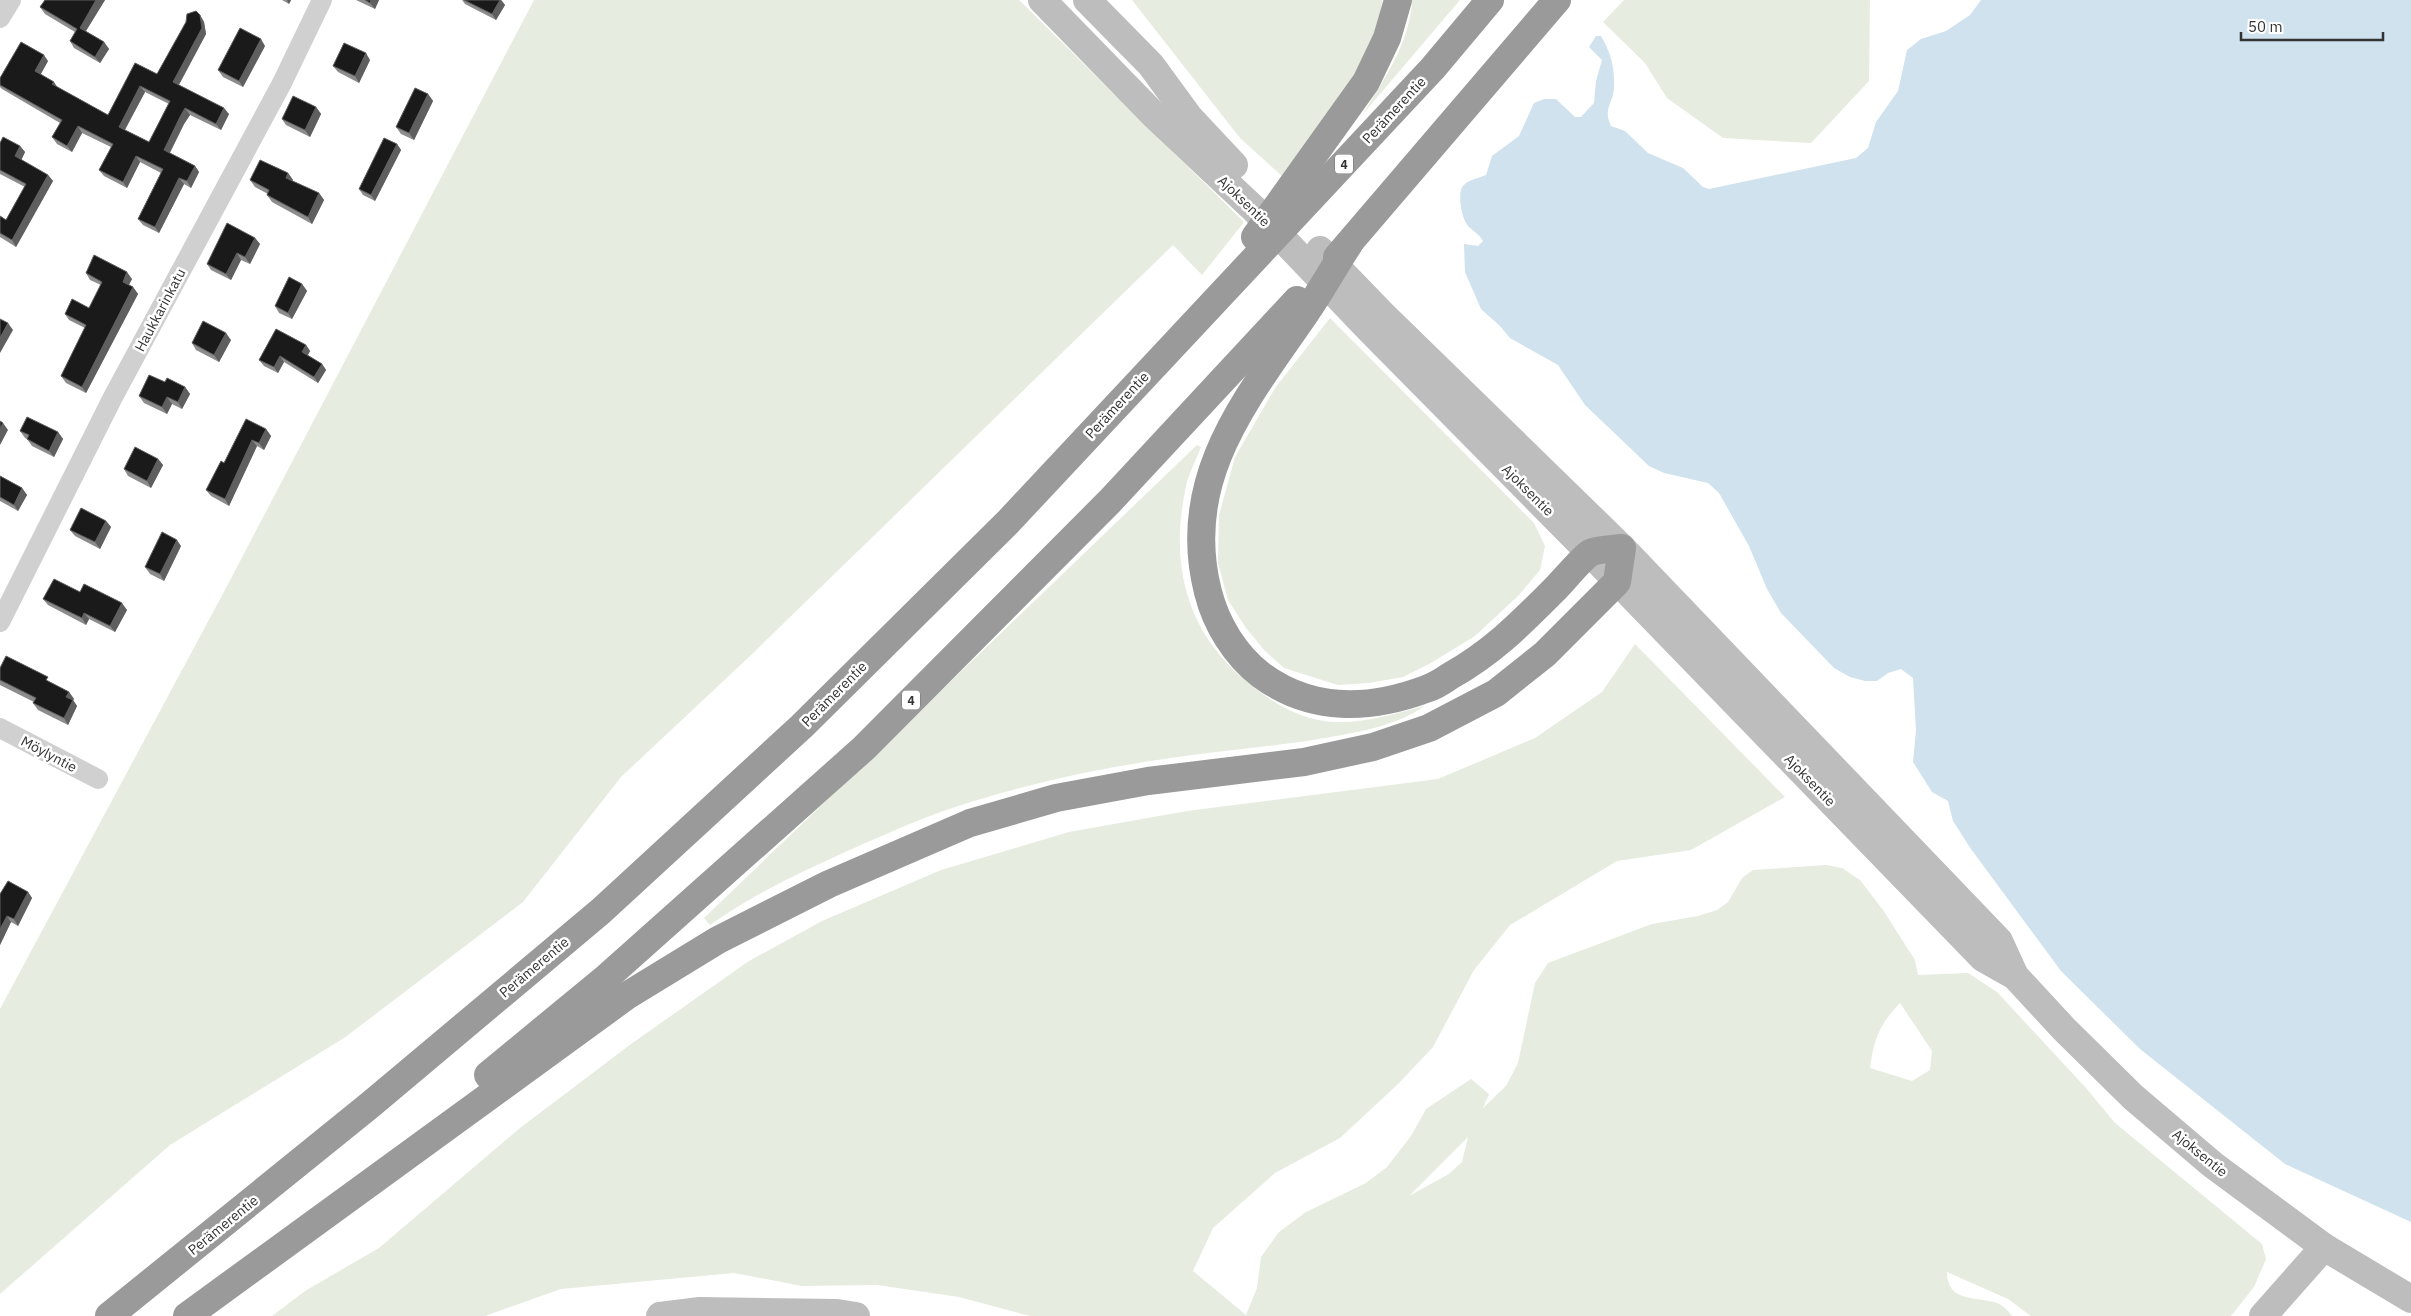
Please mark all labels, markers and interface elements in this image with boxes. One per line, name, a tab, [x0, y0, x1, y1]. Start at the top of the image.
scale bar	[2241, 10, 2384, 42]
text: 50 m	[2248, 17, 2283, 36]
street label: Perämerentie	[1358, 72, 1430, 147]
road number: 4	[1335, 154, 1353, 173]
street label: Ajoksentie	[1214, 172, 1274, 231]
street label: Haukkarinkatu	[131, 265, 189, 355]
street label: Perämerentie	[1081, 367, 1153, 442]
street label: Ajoksentie	[1498, 460, 1558, 520]
street label: Perämerentie	[798, 657, 871, 730]
road number: 4	[902, 690, 920, 710]
street label: Möylyntie	[18, 732, 80, 776]
street label: Ajoksentie	[1781, 750, 1840, 810]
street label: Perämerentie	[496, 933, 573, 1001]
street label: Ajoksentie	[2169, 1125, 2232, 1181]
street label: Perämerentie	[184, 1191, 262, 1259]

